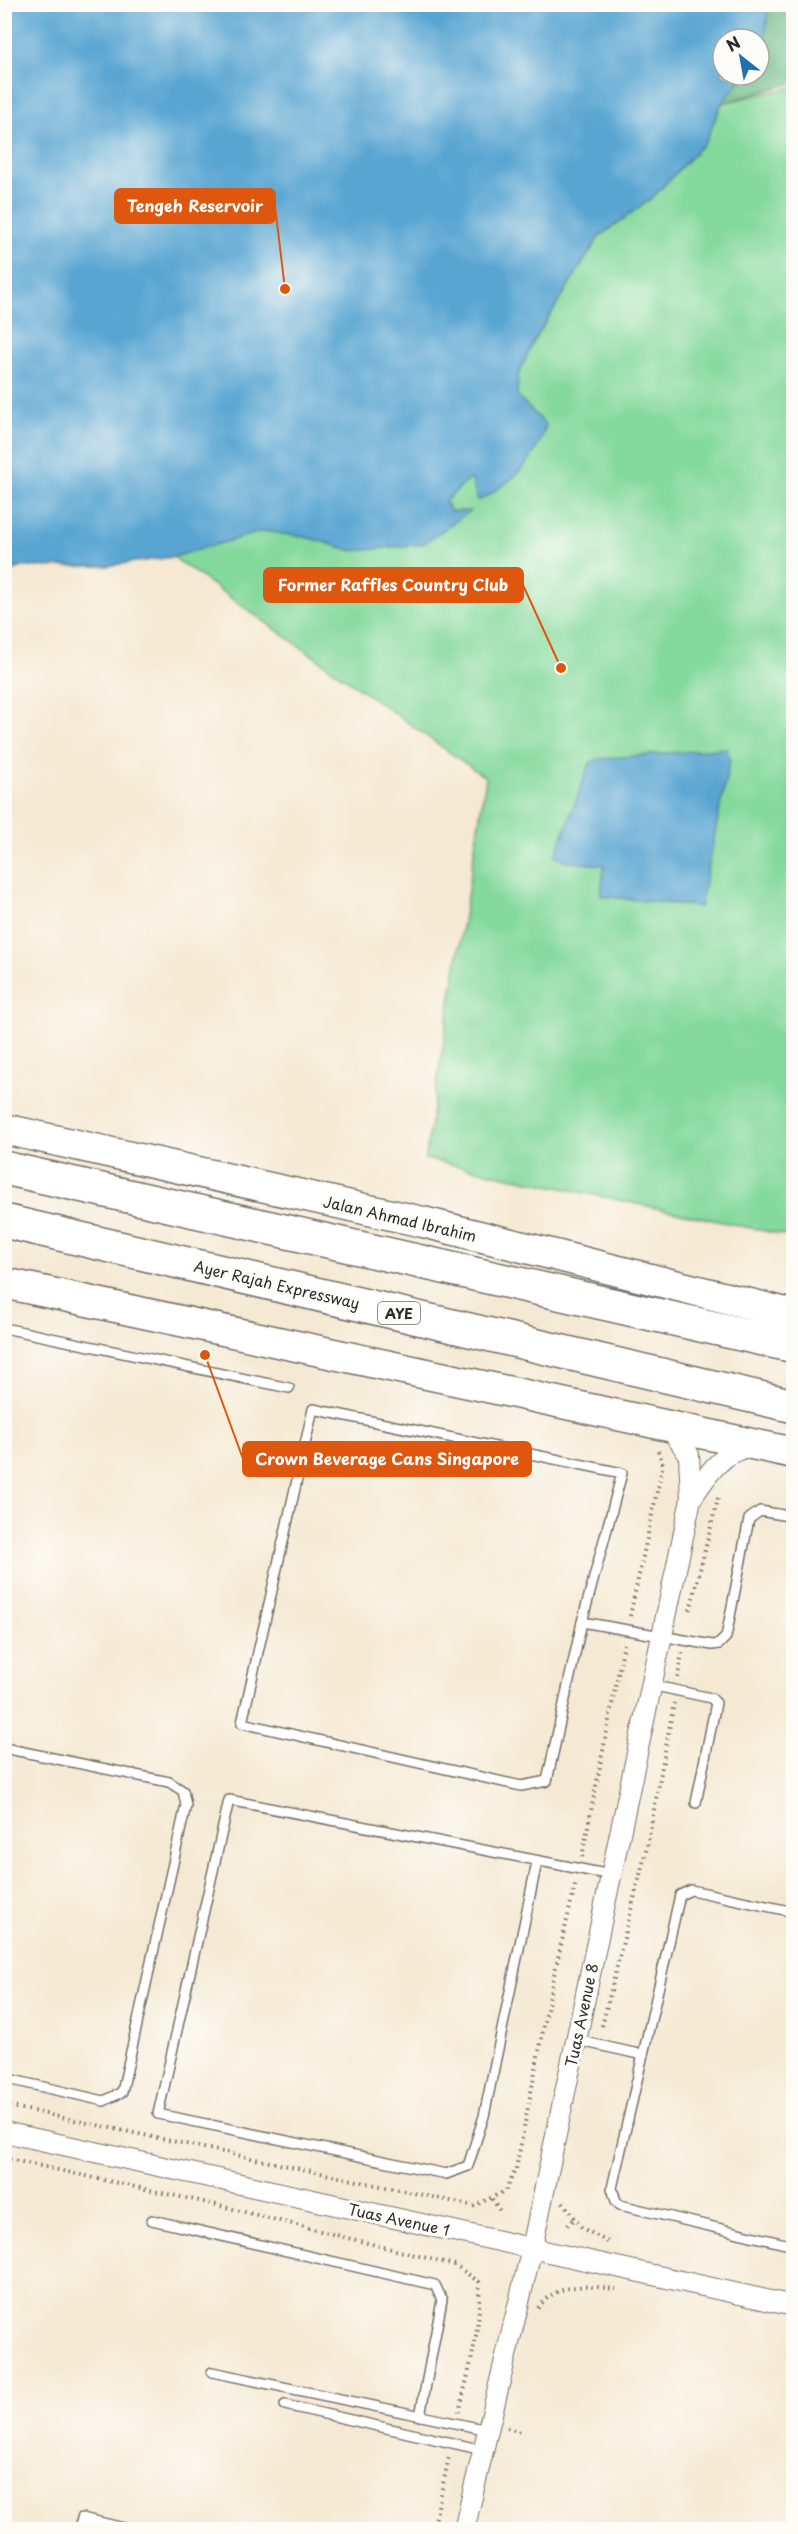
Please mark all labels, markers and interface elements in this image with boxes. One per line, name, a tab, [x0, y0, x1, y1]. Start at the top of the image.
north arrow	[711, 27, 771, 87]
text: N	[721, 30, 744, 57]
callout: Tengeh Reservoir	[115, 189, 275, 223]
text: Tengeh Reservoir	[127, 193, 264, 217]
callout: Former Raffles Country Club	[264, 568, 523, 602]
text: Former Raffles Country Club	[278, 572, 508, 596]
street label: Jalan Ahmad Ibrahim	[321, 1189, 479, 1247]
street label: Ayer Rajah Expressway	[192, 1254, 362, 1314]
road number: AYE	[378, 1302, 420, 1324]
callout: Crown Beverage Cans Singapore	[243, 1442, 531, 1476]
text: Crown Beverage Cans Singapore	[255, 1446, 519, 1470]
street label: Tuas Avenue 8	[559, 1961, 603, 2069]
street label: Tuas Avenue 1	[346, 2197, 452, 2241]

